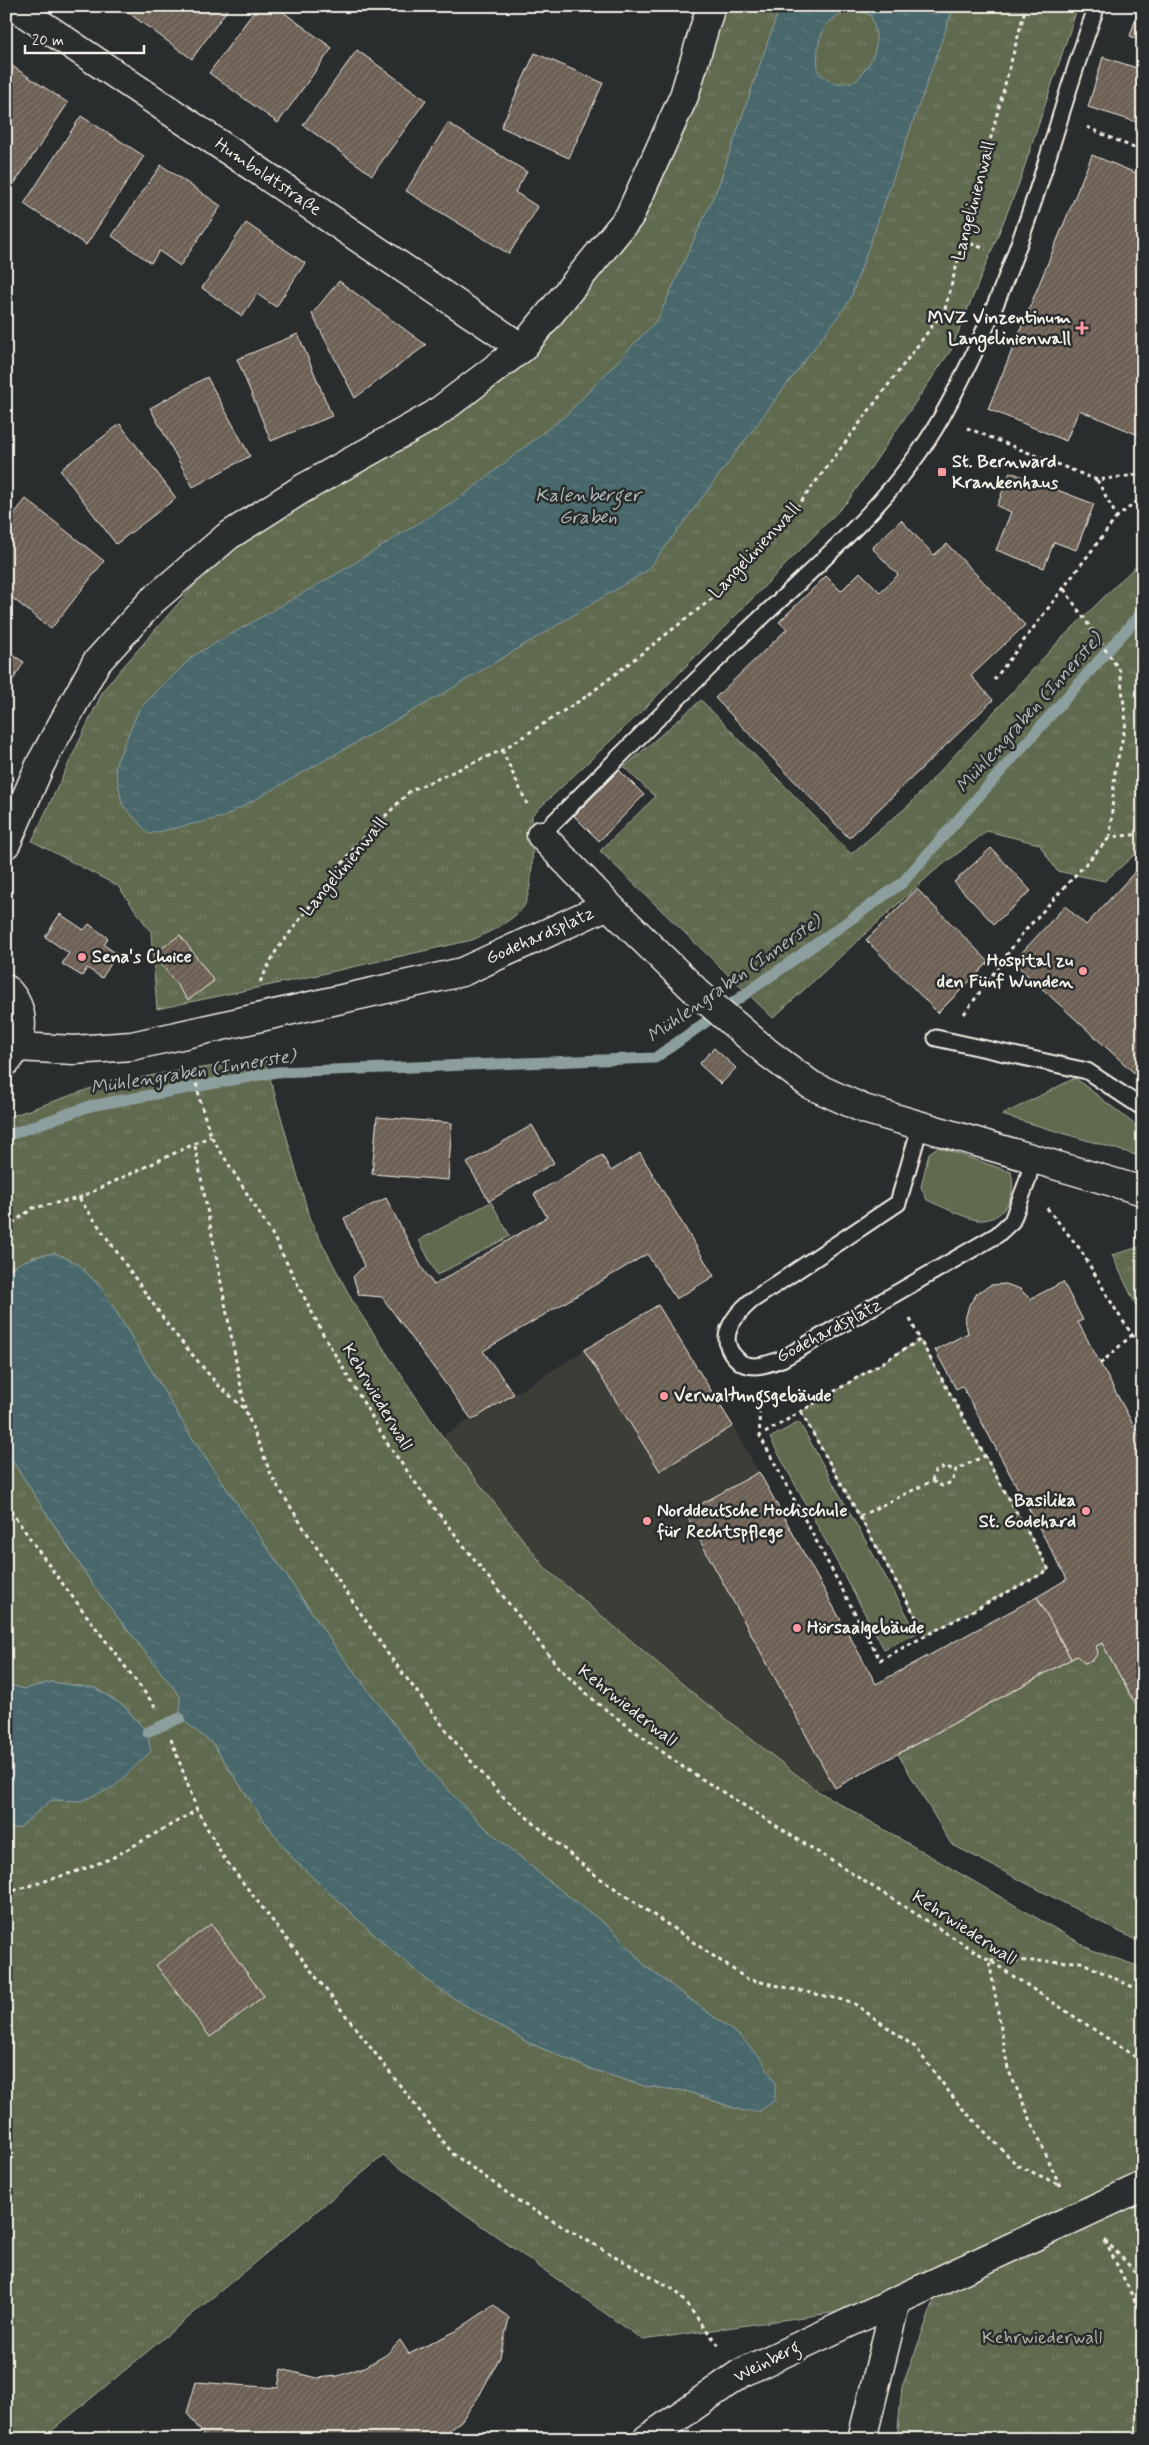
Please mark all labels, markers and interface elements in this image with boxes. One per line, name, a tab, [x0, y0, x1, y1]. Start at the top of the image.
scale bar	[25, 22, 144, 54]
text: 20 m	[32, 31, 64, 51]
street label: Humboldtstraße	[210, 132, 326, 222]
street label: Langelinienwall	[946, 138, 1002, 264]
place label: MVZ Vinzentinum Langelinienwall	[927, 306, 1072, 353]
marker: MVZ Vinzentinum Langelinienwall	[1075, 321, 1089, 335]
place label: St. Bernward Krankenhaus	[952, 450, 1058, 495]
marker: St. Bernward Krankenhaus	[936, 466, 948, 478]
water label: Kalenberger Graben	[535, 483, 644, 530]
street label: Langelinienwall	[704, 498, 806, 605]
water label: Mühlengraben (Innerste)	[950, 626, 1109, 798]
street label: Langelinienwall	[295, 812, 394, 923]
street label: Godehardsplatz	[482, 901, 598, 971]
water label: Mühlengraben (Innerste)	[642, 908, 828, 1049]
place label: Sena's Choice	[92, 945, 192, 969]
place label: Hospital zu den Fünf Wunden	[937, 949, 1074, 994]
marker: Sena's Choice	[76, 951, 88, 963]
marker: Hospital zu den Fünf Wunden	[1077, 965, 1089, 977]
water label: Mühlengraben (Innerste)	[89, 1043, 300, 1101]
street label: Godehardsplatz	[772, 1293, 886, 1369]
street label: Kehrwiederwall	[336, 1339, 418, 1455]
place label: Verwaltungsgebäude	[674, 1384, 832, 1410]
marker: Verwaltungsgebäude	[658, 1390, 670, 1402]
place label: Basilika St. Godehard	[979, 1489, 1076, 1534]
place label: Norddeutsche Hochschule für Rechtspflege	[656, 1499, 848, 1544]
marker: Basilika St. Godehard	[1080, 1505, 1092, 1517]
marker: Norddeutsche Hochschule für Rechtspflege	[641, 1515, 653, 1527]
place label: Hörsaalgebäude	[807, 1616, 924, 1640]
marker: Hörsaalgebäude	[791, 1622, 803, 1634]
street label: Kehrwiederwall	[572, 1660, 682, 1752]
street label: Kehrwiederwall	[907, 1885, 1021, 1971]
park label: Kehrwiederwall	[982, 2326, 1102, 2350]
street label: Weinberg	[730, 2335, 805, 2391]

